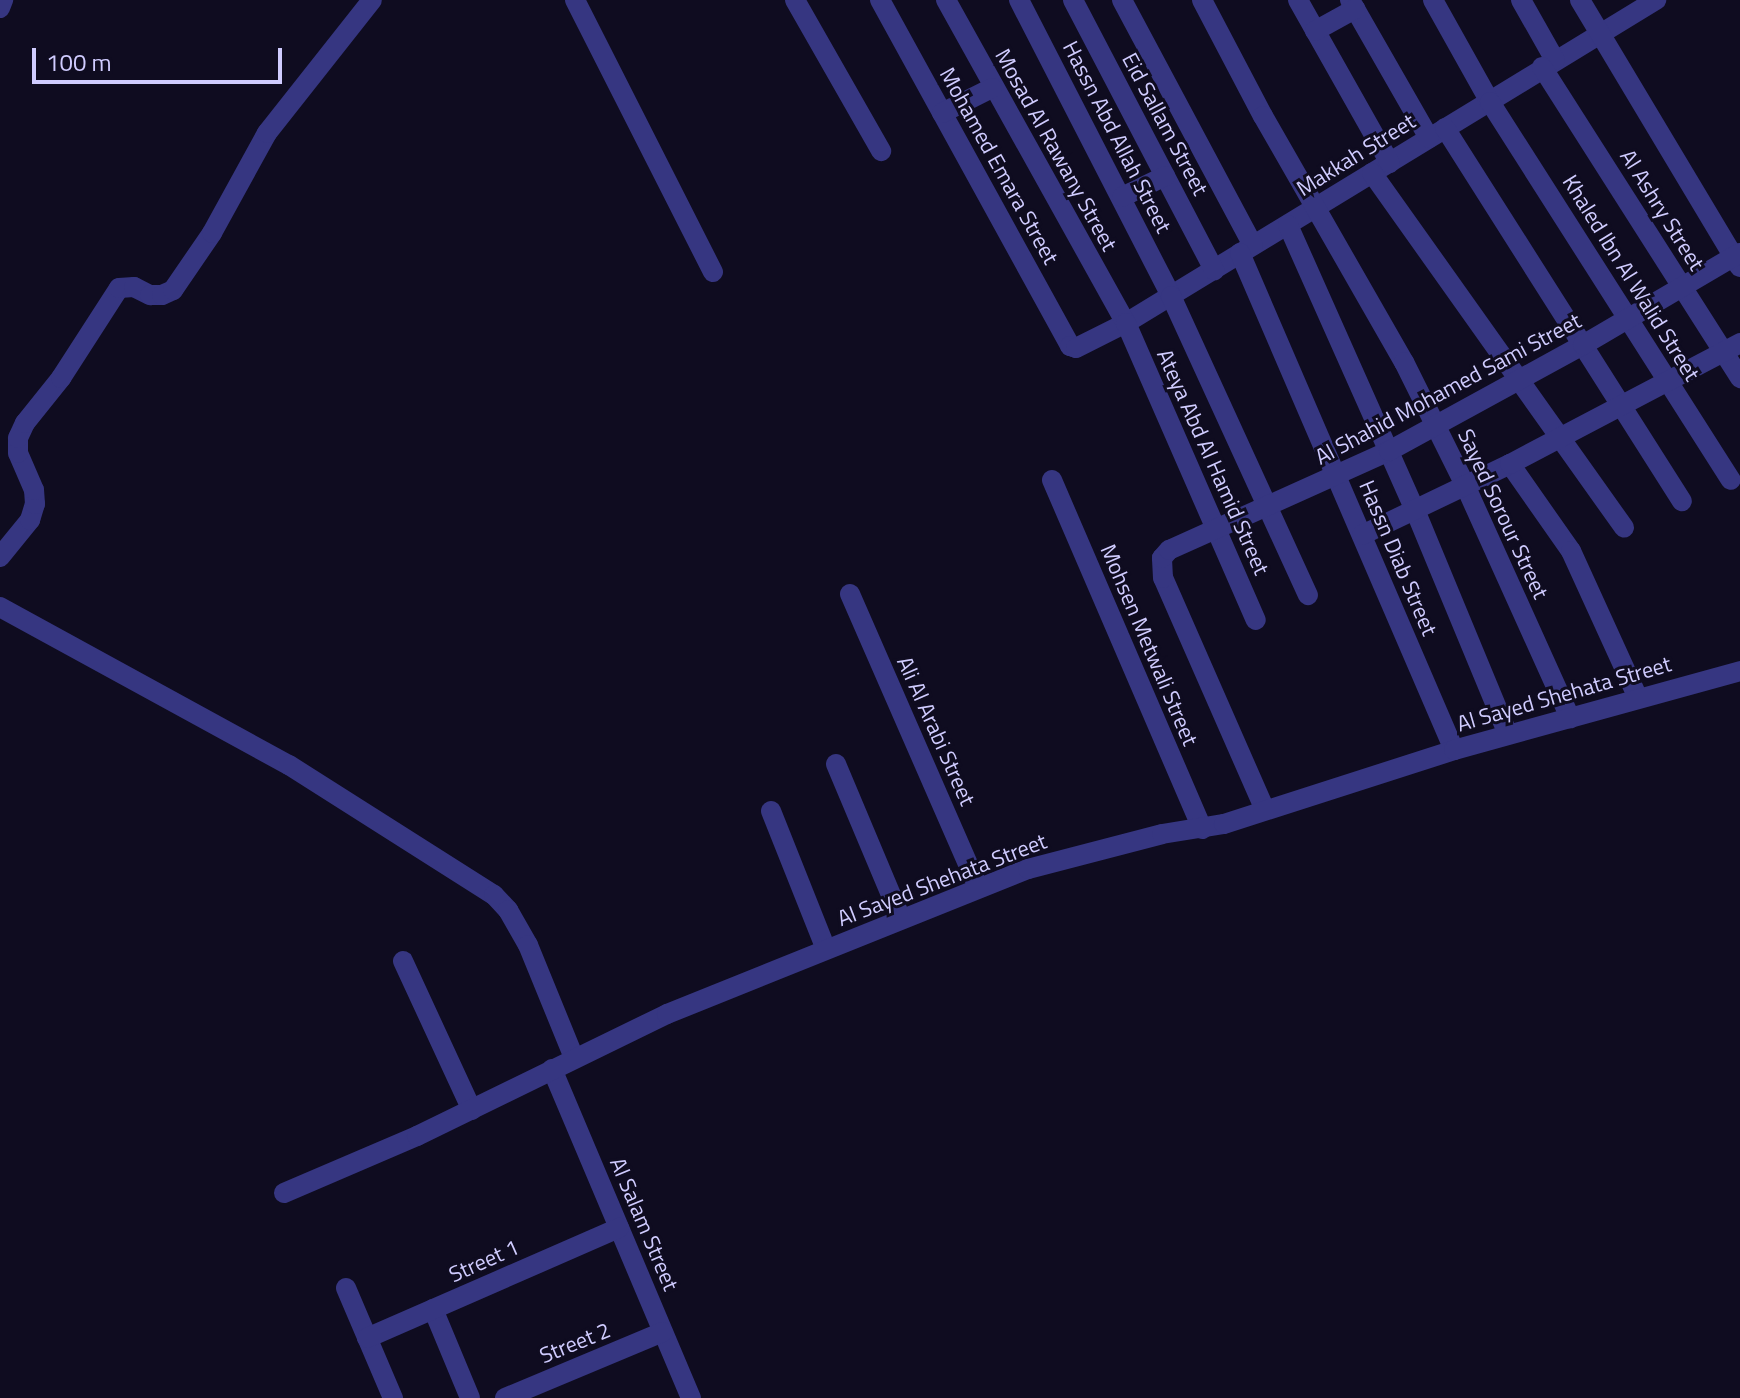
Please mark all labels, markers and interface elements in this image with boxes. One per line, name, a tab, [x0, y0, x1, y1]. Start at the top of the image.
scale bar	[36, 32, 286, 82]
street label: Hassn Abd Allah Street	[1057, 37, 1177, 237]
text: 100 m	[46, 44, 112, 80]
street label: Mosad Al Rawany Street	[989, 44, 1123, 256]
street label: Eid Sallam Street	[1116, 48, 1214, 200]
street label: Mohamed Emara Street	[934, 63, 1064, 269]
street label: Makkah Street	[1292, 108, 1420, 202]
street label: Al Ashry Street	[1614, 144, 1710, 276]
street label: Khaled Ibn Al Walid Street	[1557, 170, 1705, 386]
street label: Al Shahid Mohamed Sami Street	[1311, 308, 1585, 470]
street label: Ateya Abd Al Hamid Street	[1151, 345, 1275, 579]
street label: Sayed Sorour Street	[1452, 425, 1554, 603]
street label: Hassn Diab Street	[1353, 476, 1443, 640]
street label: Mohsen Metwali Street	[1095, 540, 1203, 750]
street label: Al Sayed Shehata Street	[1454, 651, 1674, 737]
street label: Ali Al Arabi Street	[891, 652, 981, 810]
street label: Al Sayed Shehata Street	[834, 828, 1050, 932]
street label: Al Salam Street	[604, 1153, 684, 1295]
street label: Street 1	[445, 1234, 523, 1288]
street label: Street 2	[536, 1317, 614, 1369]

